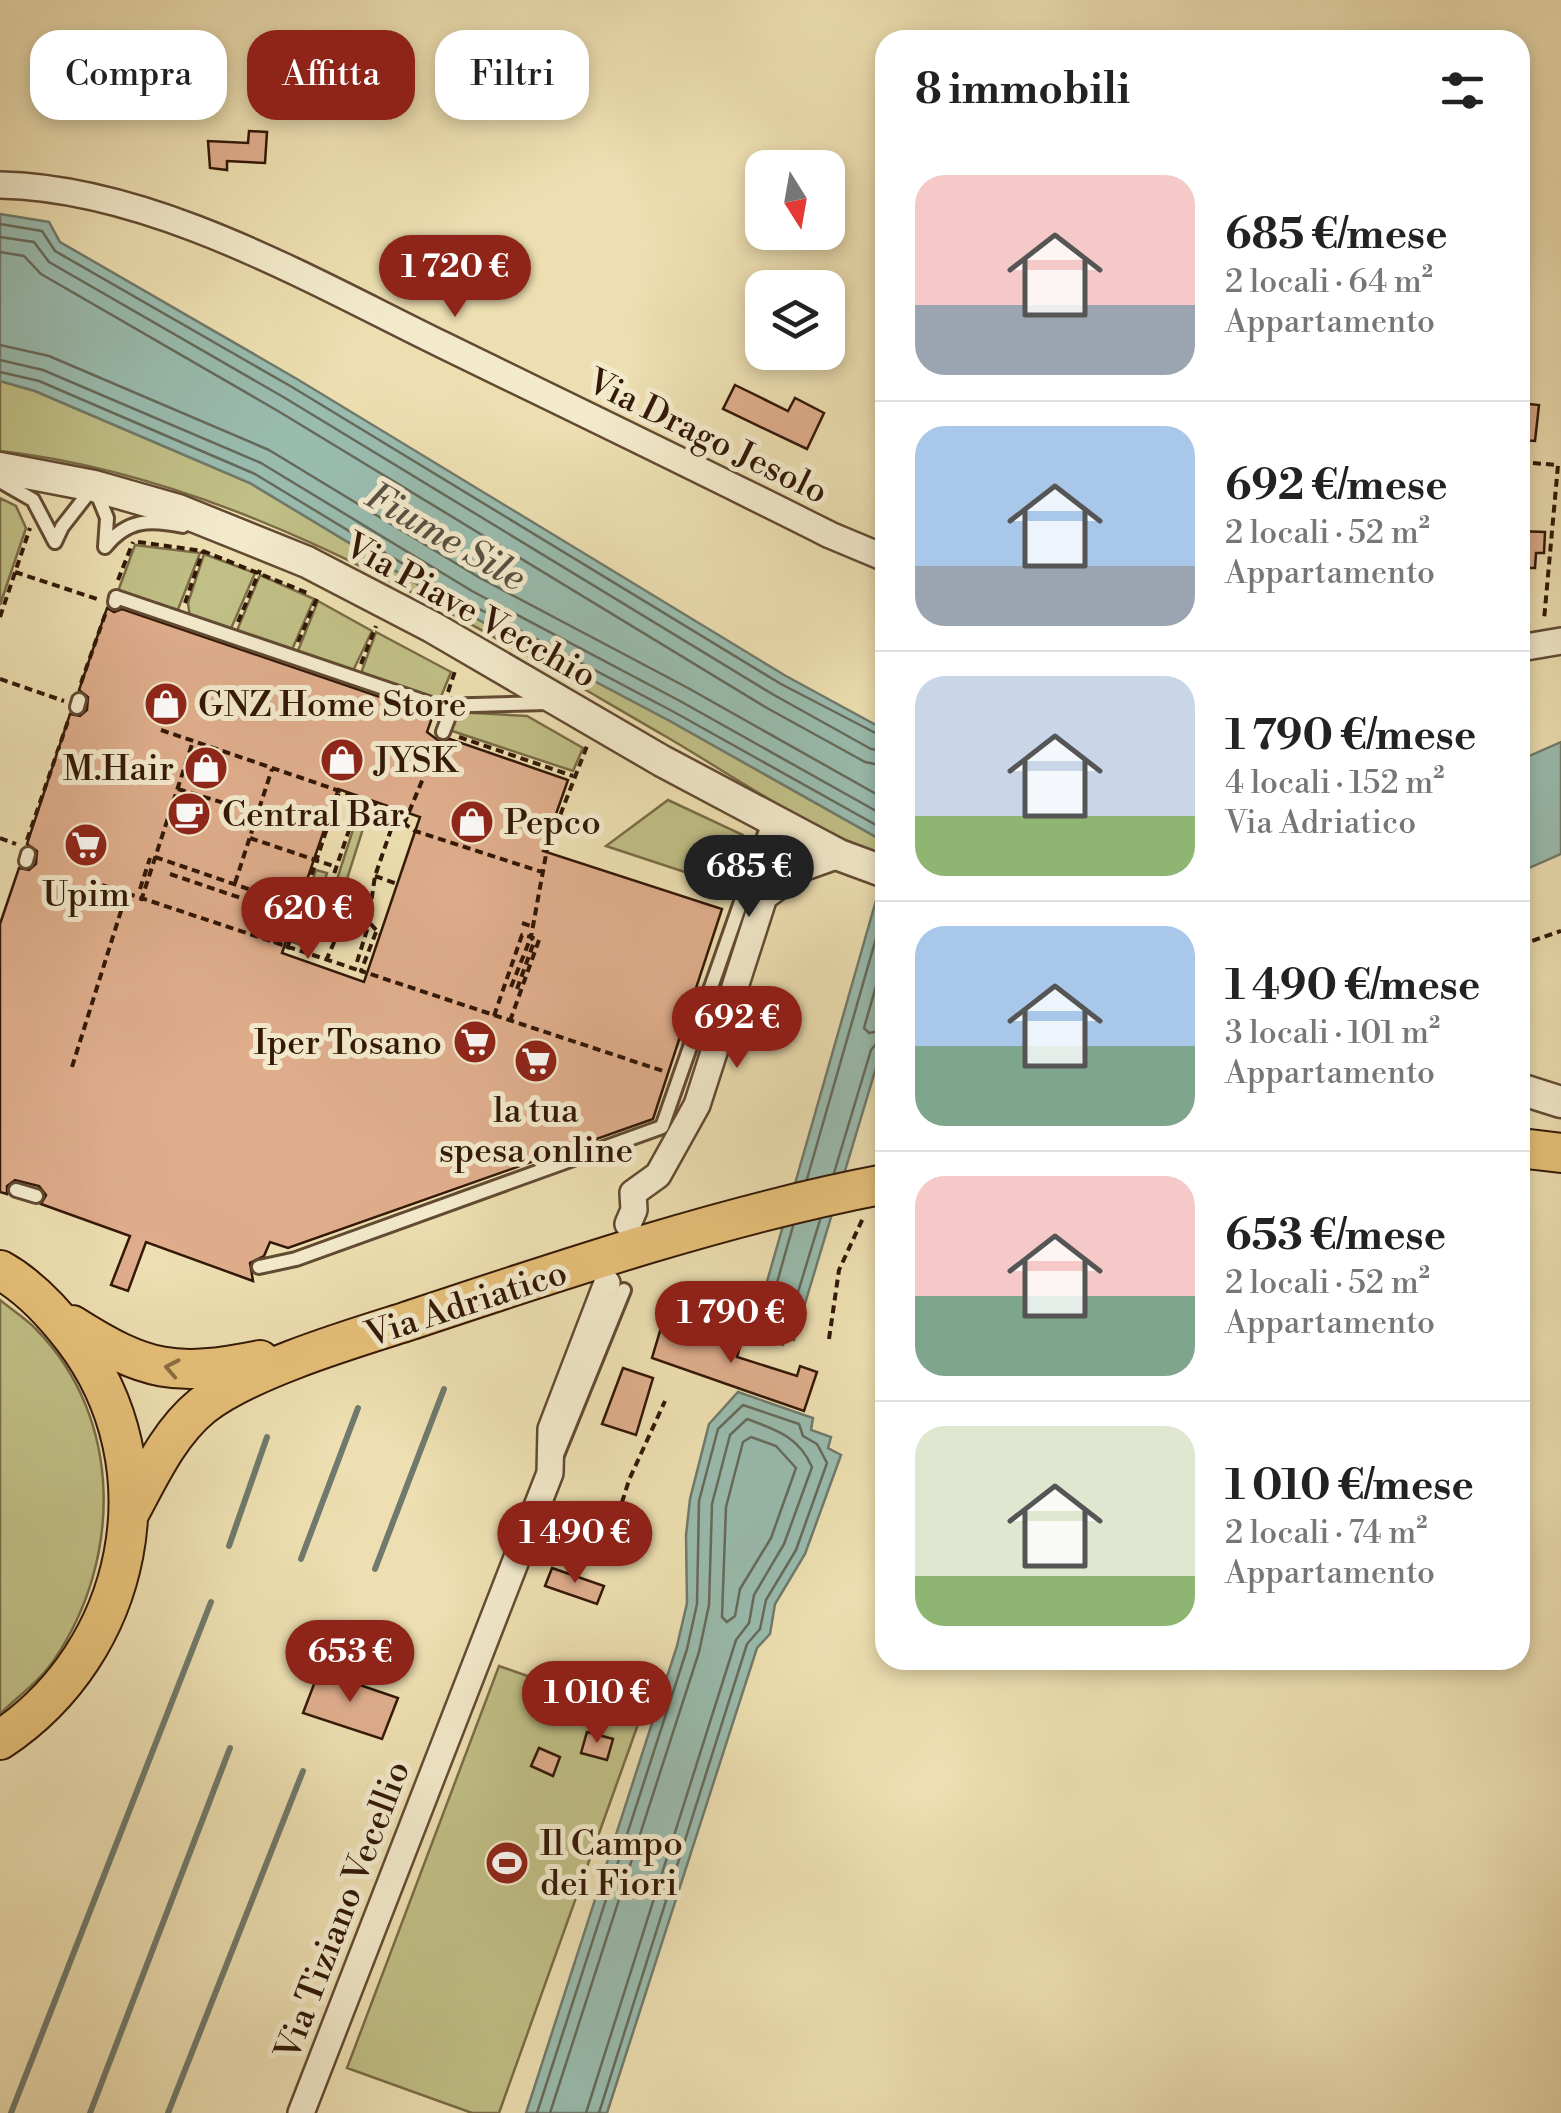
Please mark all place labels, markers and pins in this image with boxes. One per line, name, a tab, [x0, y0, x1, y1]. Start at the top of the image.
pin: 1 720 €	[363, 235, 547, 320]
shop icon: GNZ Home Store	[143, 681, 189, 727]
place label: GNZ Home Store	[198, 684, 467, 727]
shop icon: JYSK	[319, 737, 365, 783]
place label: JYSK	[372, 740, 460, 783]
shop icon: M.Hair	[183, 745, 229, 791]
place label: M.Hair	[63, 748, 174, 791]
cafe icon: Central Bar	[166, 791, 212, 837]
place label: Central Bar	[222, 794, 405, 837]
shop icon: Pepco	[449, 799, 495, 845]
place label: Pepco	[504, 802, 601, 845]
supermarket icon: Upim	[63, 822, 109, 868]
pin: 685 €	[679, 835, 819, 920]
place label: Upim	[42, 874, 130, 917]
pin: 620 €	[238, 877, 378, 962]
pin: 692 €	[667, 986, 807, 1071]
supermarket icon: Iper Tosano	[452, 1019, 498, 1065]
place label: Iper Tosano	[254, 1022, 442, 1065]
supermarket icon: la tua spesa online	[513, 1038, 559, 1084]
place label: la tua spesa online	[439, 1090, 633, 1173]
pin: 1 790 €	[639, 1281, 823, 1366]
pin: 1 490 €	[483, 1501, 667, 1586]
pin: 653 €	[280, 1620, 420, 1705]
pin: 1 010 €	[505, 1661, 689, 1746]
place label: Il Campo dei Fiori	[540, 1823, 683, 1906]
sports icon: Il Campo dei Fiori	[484, 1840, 530, 1886]

